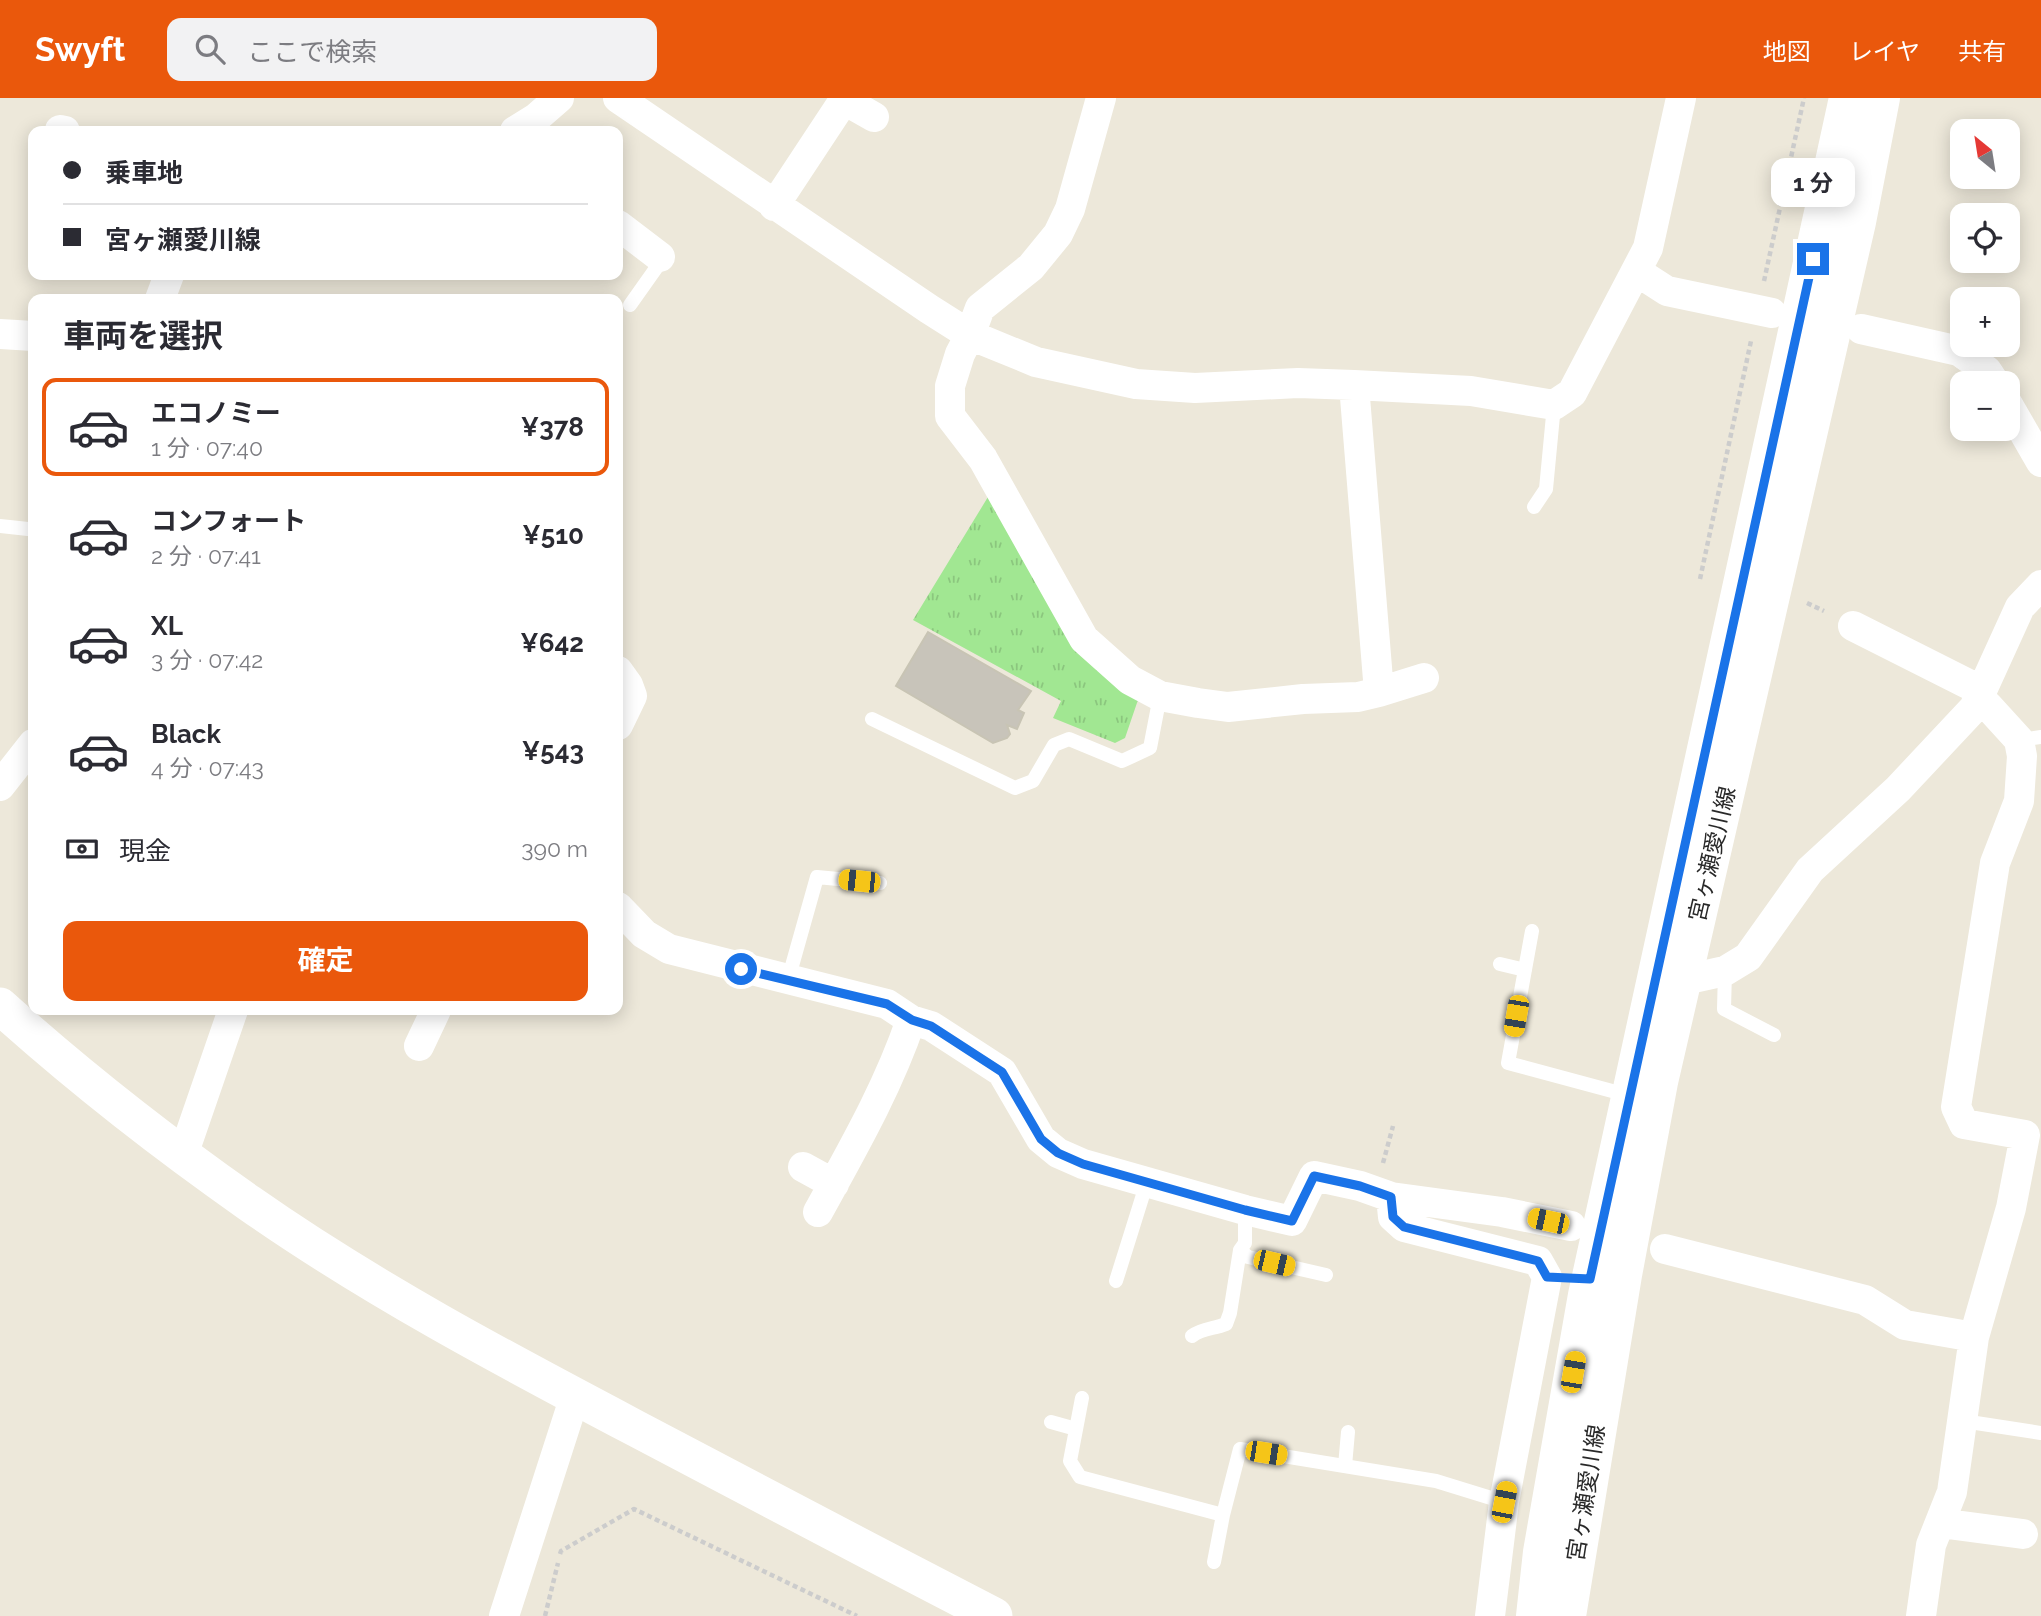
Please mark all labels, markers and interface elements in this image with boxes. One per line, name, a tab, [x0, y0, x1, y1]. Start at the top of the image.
search box	[167, 18, 657, 81]
text: Swyft	[35, 30, 125, 69]
icon: search	[191, 30, 229, 68]
text: ここで検索	[247, 37, 377, 67]
text: 地図	[1763, 37, 1811, 66]
text: レイヤ	[1849, 37, 1920, 66]
text: 共有	[1958, 37, 2006, 66]
north arrow	[1950, 119, 2020, 189]
map controls	[1950, 119, 2020, 441]
text: 乗車地	[105, 158, 183, 188]
callout: 1 分	[1771, 158, 1855, 206]
text: 1 分	[1793, 169, 1833, 196]
button: locate	[1950, 203, 2020, 273]
text: 宮ヶ瀬愛川線	[105, 225, 261, 255]
route end	[1797, 243, 1829, 275]
button: +	[1950, 287, 2020, 357]
text: 車両を選択	[63, 317, 223, 354]
button: −	[1950, 371, 2020, 441]
icon: car	[67, 396, 130, 459]
text: エコノミー	[151, 398, 281, 428]
text: ¥378	[521, 412, 584, 442]
text: 1 分 · 07:40	[151, 434, 263, 461]
icon: car	[67, 504, 130, 567]
text: コンフォート	[151, 506, 306, 536]
text: ¥510	[522, 520, 584, 550]
text: 2 分 · 07:41	[151, 542, 261, 569]
text: XL	[151, 611, 183, 641]
icon: car	[67, 612, 130, 675]
text: ¥642	[520, 628, 584, 658]
text: 3 分 · 07:42	[151, 646, 263, 673]
text: Black	[151, 719, 221, 749]
icon: car	[67, 720, 130, 783]
text: ¥543	[522, 736, 584, 766]
text: 4 分 · 07:43	[151, 754, 264, 781]
street label: 宮ヶ瀬愛川線	[1683, 784, 1740, 924]
icon: cash	[63, 830, 101, 868]
text: 390 m	[521, 835, 588, 862]
text: 現金	[119, 836, 171, 866]
car	[838, 868, 881, 894]
button: 確定	[63, 921, 588, 1001]
route start	[725, 953, 757, 985]
car	[1503, 993, 1530, 1039]
car	[1526, 1206, 1571, 1236]
car	[1252, 1248, 1297, 1278]
car	[1560, 1349, 1587, 1395]
street label: 宮ヶ瀬愛川線	[1561, 1423, 1610, 1563]
car	[1244, 1439, 1289, 1467]
car	[1490, 1479, 1519, 1525]

